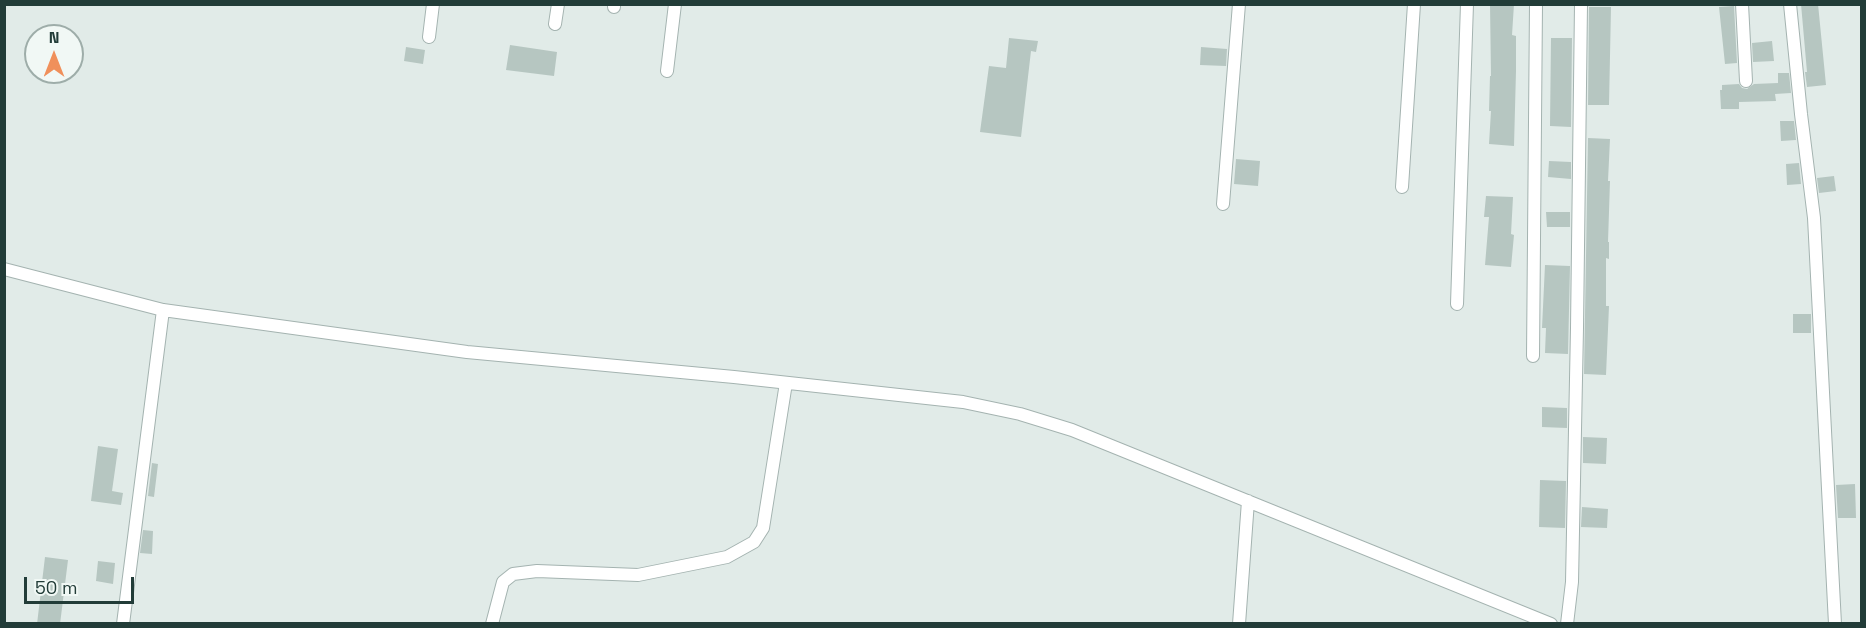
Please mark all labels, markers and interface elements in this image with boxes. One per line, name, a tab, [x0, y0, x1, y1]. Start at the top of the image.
north arrow	[24, 24, 84, 84]
text: N	[49, 27, 59, 48]
scale bar	[27, 565, 136, 603]
text: 50 m	[35, 576, 77, 599]

